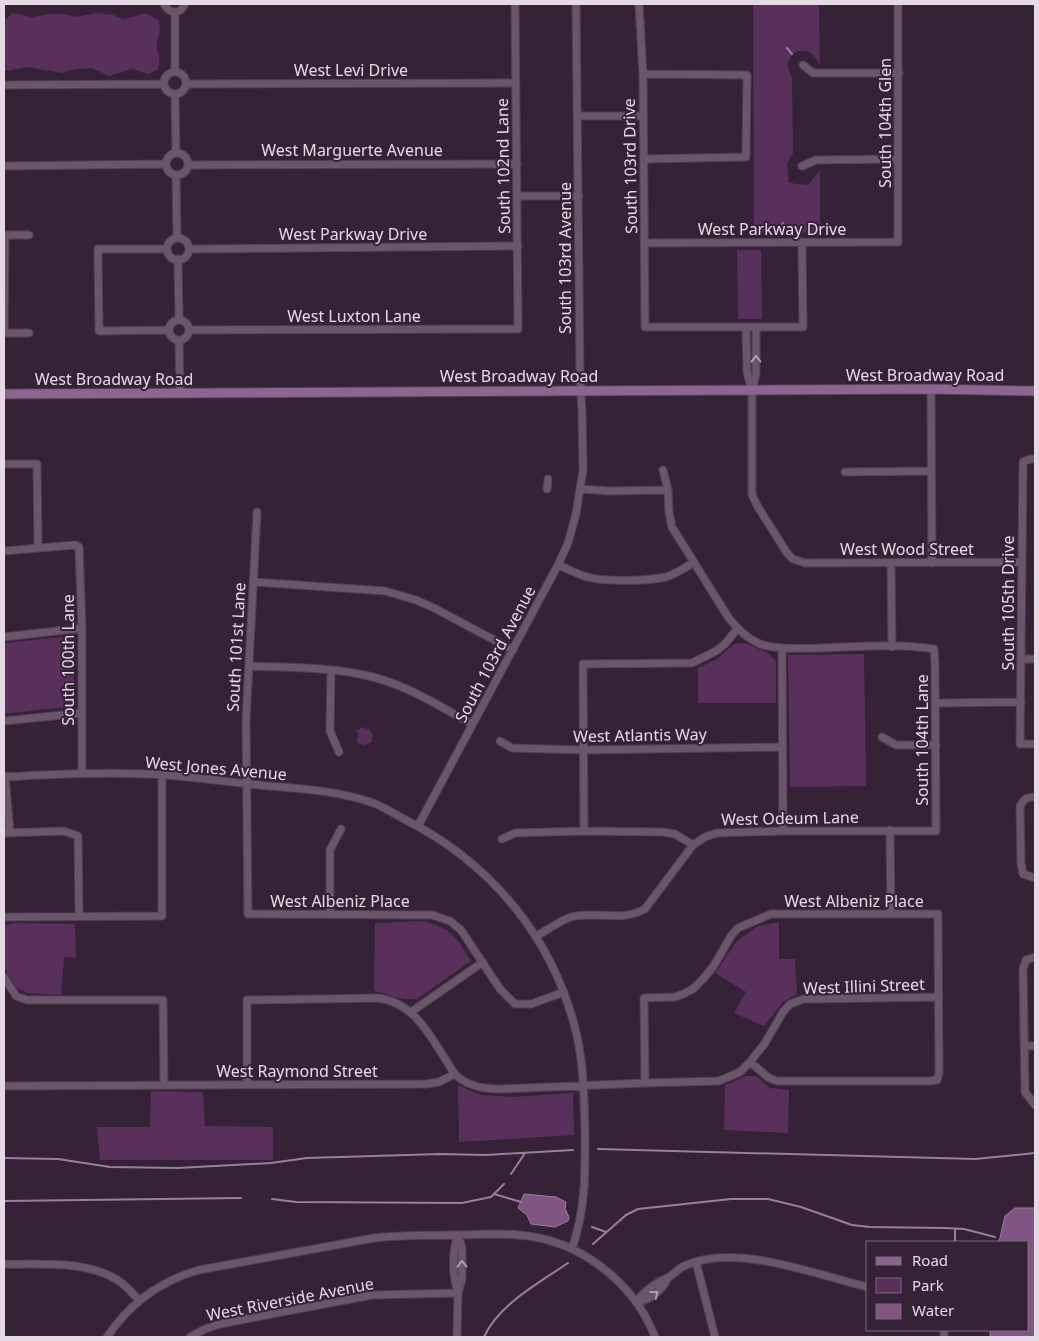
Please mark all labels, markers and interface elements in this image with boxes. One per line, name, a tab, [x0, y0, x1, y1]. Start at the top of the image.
street label: South 104th Glen	[874, 58, 896, 188]
street label: West Levi Drive	[294, 59, 408, 81]
street label: South 102nd Lane	[491, 98, 515, 234]
street label: South 103rd Drive	[618, 98, 642, 234]
street label: West Marguerte Avenue	[261, 139, 443, 161]
street label: South 103rd Avenue	[554, 182, 576, 334]
street label: West Parkway Drive	[698, 218, 846, 240]
street label: West Parkway Drive	[279, 223, 427, 245]
street label: West Luxton Lane	[287, 305, 421, 327]
one-way arrow	[751, 355, 761, 362]
street label: West Broadway Road	[846, 364, 1004, 386]
street label: West Broadway Road	[440, 365, 598, 387]
street label: West Broadway Road	[35, 368, 193, 390]
street label: South 105th Drive	[997, 535, 1019, 671]
street label: West Wood Street	[840, 538, 974, 560]
street label: South 101st Lane	[222, 582, 250, 712]
street label: South 103rd Avenue	[450, 582, 540, 726]
street label: South 100th Lane	[57, 594, 79, 726]
street label: South 104th Lane	[911, 674, 933, 806]
street label: West Atlantis Way	[573, 723, 708, 747]
street label: West Jones Avenue	[144, 751, 288, 785]
street label: West Odeum Lane	[721, 806, 859, 830]
street label: West Albeniz Place	[270, 890, 410, 912]
street label: West Albeniz Place	[784, 890, 924, 912]
street label: West Illini Street	[803, 973, 925, 999]
street label: West Raymond Street	[216, 1060, 378, 1082]
legend	[866, 1241, 1029, 1331]
text: Road	[912, 1250, 948, 1270]
one-way arrow	[457, 1260, 467, 1268]
street label: West Riverside Avenue	[204, 1272, 376, 1326]
text: Park	[912, 1275, 944, 1295]
one-way arrow	[649, 1291, 659, 1300]
text: Water	[912, 1300, 954, 1320]

